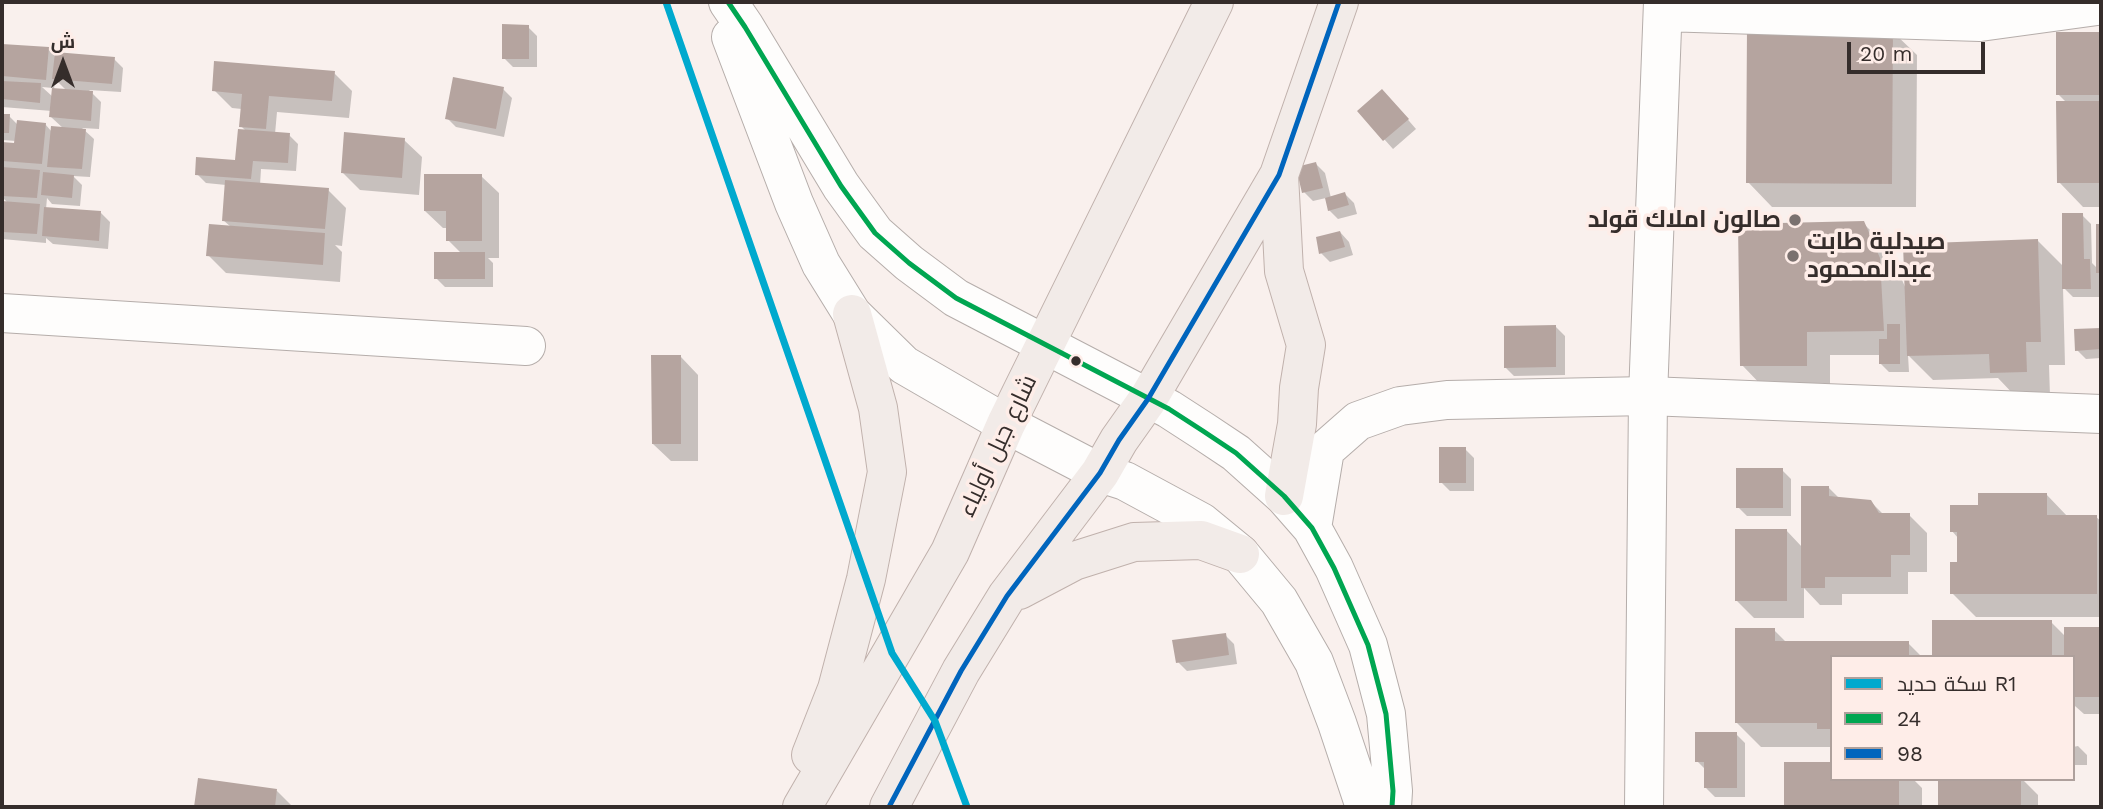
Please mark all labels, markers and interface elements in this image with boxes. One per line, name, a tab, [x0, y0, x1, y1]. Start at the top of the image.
north arrow	[28, 28, 98, 98]
scale bar	[1851, 28, 1989, 72]
text: ش	[51, 30, 75, 53]
text: 20 m	[1860, 41, 1912, 66]
place label: صالون املاك قولد	[1588, 206, 1781, 234]
marker: صالون املاك قولد	[1787, 212, 1803, 228]
place label: صيدلية طابت عبدالمحمود	[1807, 228, 1946, 284]
marker: صيدلية طابت عبدالمحمود	[1785, 248, 1801, 264]
unlabelled marker	[1069, 354, 1083, 368]
street label: شارع جبل أولياء	[953, 370, 1043, 522]
legend	[1830, 655, 2075, 781]
text: سكة حديد R1	[1897, 671, 2017, 696]
text: 24	[1897, 706, 1921, 731]
text: 98	[1897, 741, 1923, 766]

